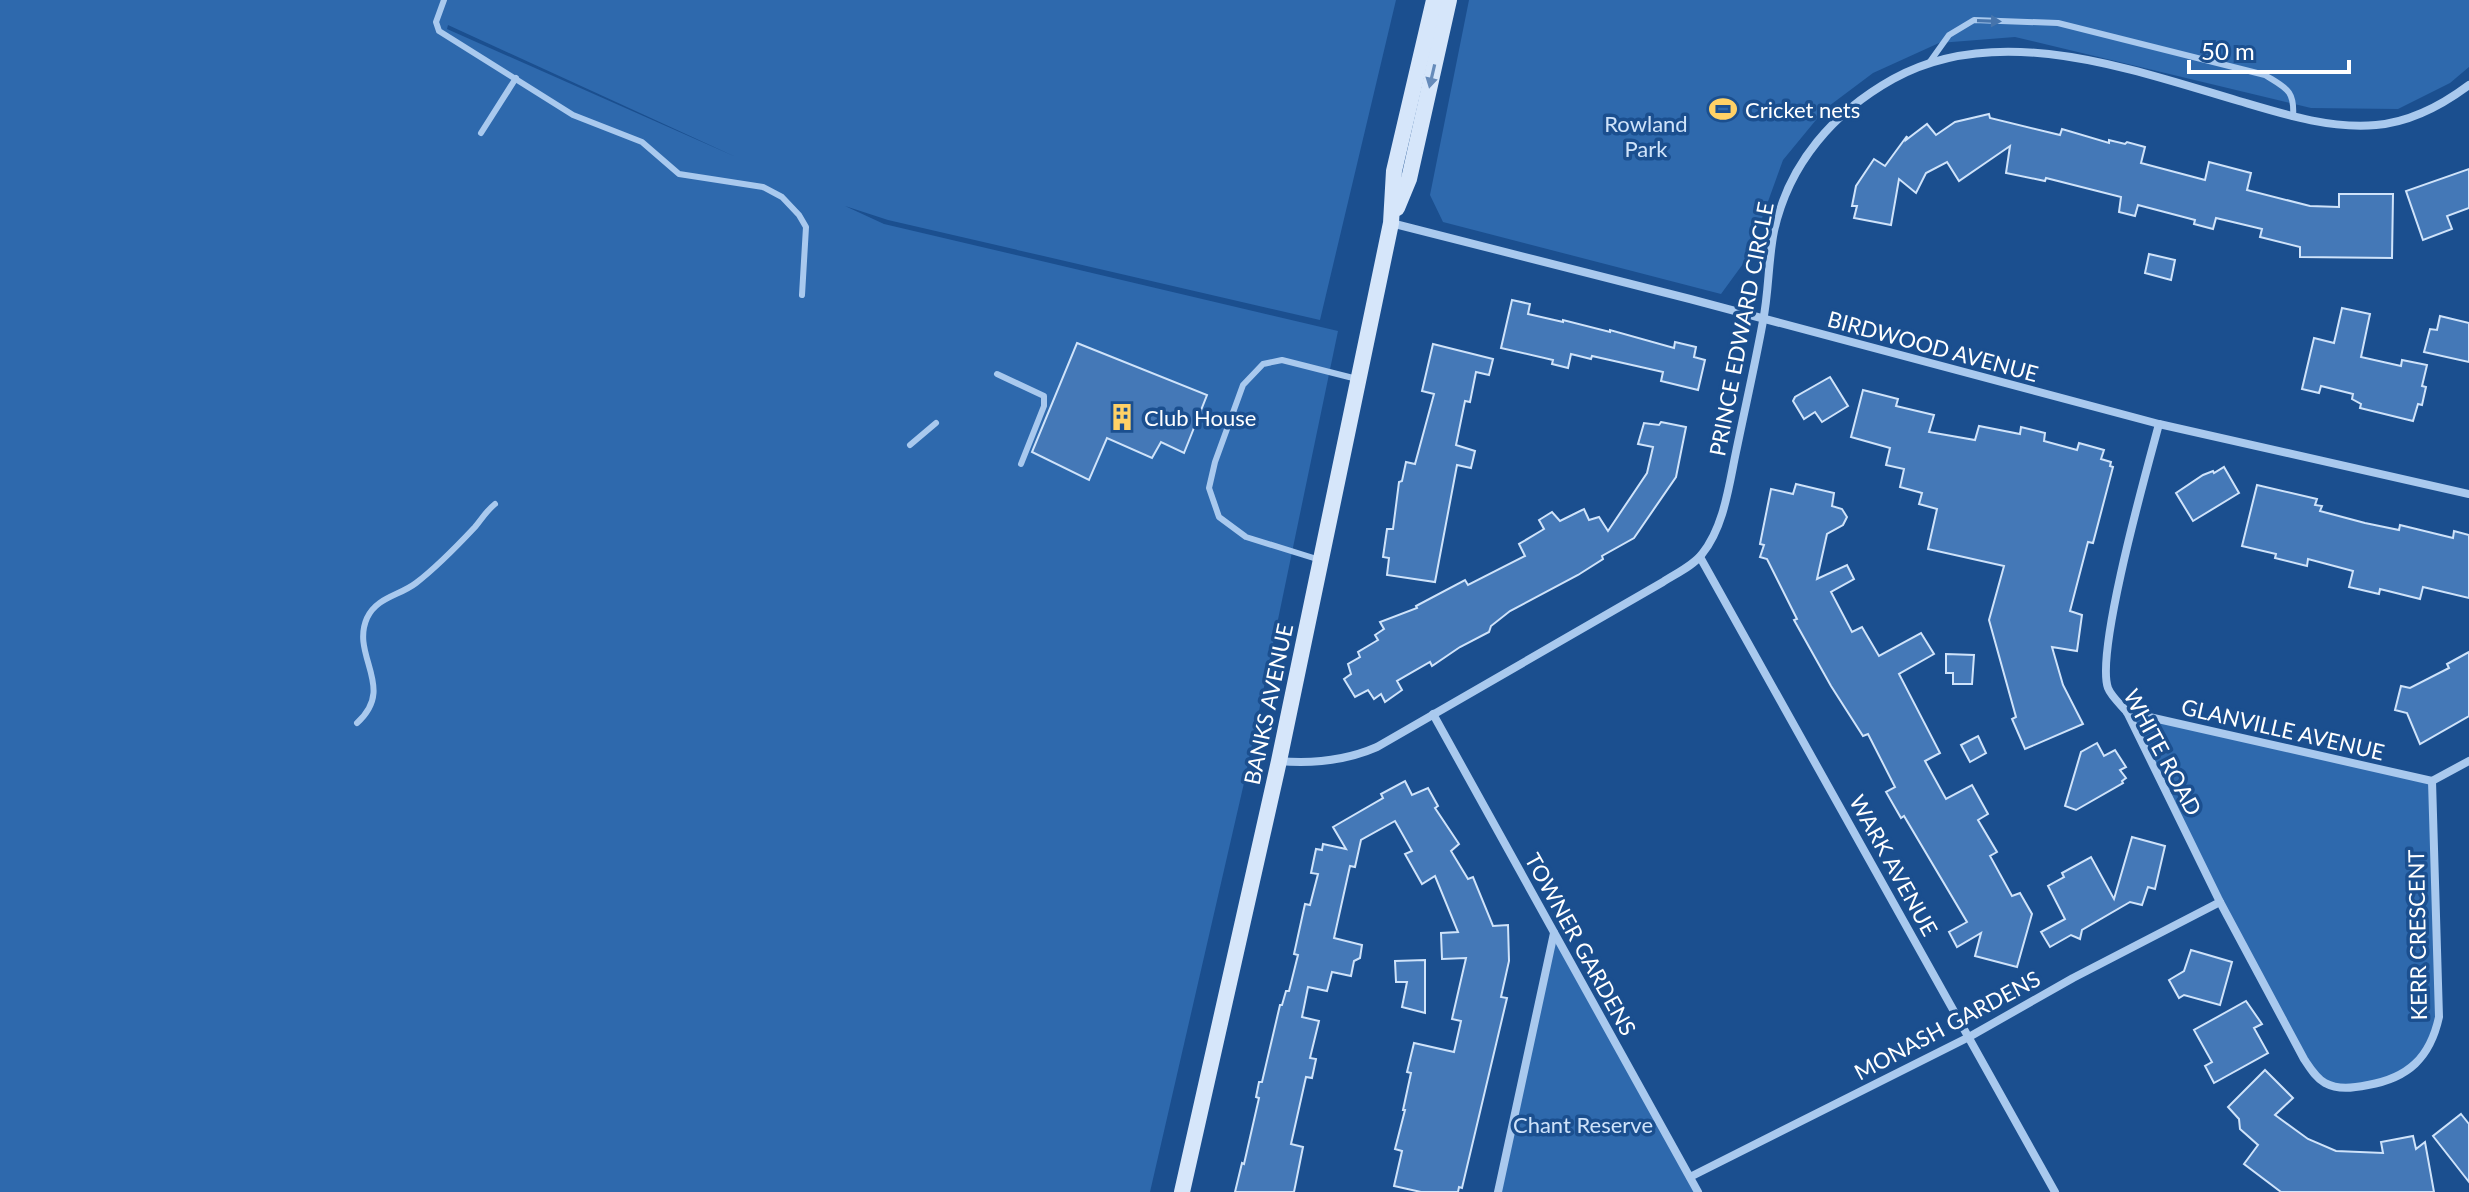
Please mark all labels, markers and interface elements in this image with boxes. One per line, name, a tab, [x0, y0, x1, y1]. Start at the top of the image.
one-way arrow	[1977, 14, 2002, 27]
scale bar	[2189, 24, 2349, 74]
text: 50 m	[2201, 36, 2255, 65]
one-way arrow	[1425, 64, 1438, 89]
sports icon: Cricket nets	[1708, 94, 1738, 124]
place label: Cricket nets	[1745, 96, 1860, 123]
park label: Rowland Park	[1604, 110, 1688, 162]
street label: PRINCE EDWARD CIRCLE	[1703, 200, 1779, 458]
street label: BIRDWOOD AVENUE	[1825, 305, 2041, 387]
building icon: Club House	[1107, 402, 1137, 432]
place label: Club House	[1144, 404, 1256, 431]
street label: BANKS AVENUE	[1238, 621, 1298, 787]
street label: WHITE ROAD	[2118, 684, 2208, 820]
street label: GLANVILLE AVENUE	[2179, 693, 2387, 765]
street label: WARK AVENUE	[1844, 790, 1944, 940]
street label: TOWNER GARDENS	[1520, 848, 1642, 1040]
street label: KERR CRESCENT	[2402, 849, 2432, 1021]
street label: MONASH GARDENS	[1849, 965, 2045, 1085]
park label: Chant Reserve	[1513, 1111, 1653, 1138]

